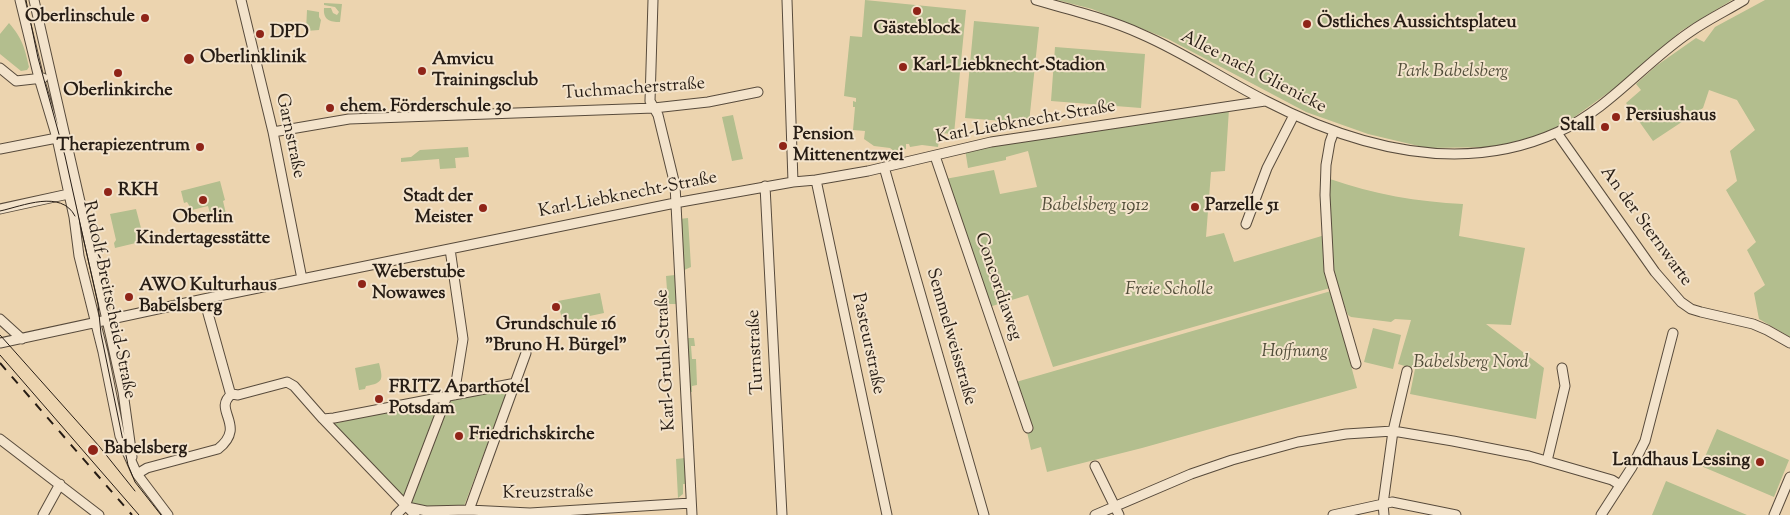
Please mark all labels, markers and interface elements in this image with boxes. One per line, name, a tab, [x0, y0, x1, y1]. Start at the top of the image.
marker: Gästeblock	[911, 5, 923, 17]
place label: Oberlinschule	[25, 7, 135, 29]
marker: Oberlinschule	[139, 12, 151, 24]
place label: Östliches Aussichtsplateu	[1317, 13, 1517, 35]
marker: Östliches Aussichtsplateu	[1301, 18, 1313, 30]
place label: Gästeblock	[874, 19, 960, 41]
place label: DPD	[270, 23, 309, 45]
street label: Allee nach Glienicke	[1176, 27, 1330, 119]
marker: DPD	[254, 28, 266, 40]
place label: Oberlinklinik	[200, 48, 307, 70]
place label: Amvicu Trainingsclub	[432, 50, 538, 92]
marker: Oberlinklinik	[182, 52, 196, 66]
place label: Karl-Liebknecht-Stadion	[913, 56, 1106, 78]
marker: Karl-Liebknecht-Stadion	[897, 61, 909, 73]
park label: Park Babelsberg	[1397, 62, 1509, 84]
marker: Amvicu Trainingsclub	[416, 65, 428, 77]
marker: Oberlinkirche	[112, 67, 124, 79]
street label: Tuchmacherstraße	[562, 74, 706, 106]
place label: Oberlinkirche	[63, 81, 173, 103]
street label: Garnstraße	[269, 92, 309, 180]
place label: ehem. Förderschule 30	[340, 97, 511, 119]
street label: Karl-Liebknecht-Straße	[935, 97, 1117, 149]
marker: ehem. Förderschule 30	[324, 102, 336, 114]
place label: Persiushaus	[1626, 106, 1716, 128]
marker: Persiushaus	[1610, 111, 1622, 123]
place label: Stall	[1560, 116, 1595, 138]
marker: Stall	[1599, 121, 1611, 133]
place label: Pension Mittenentzwei	[793, 125, 904, 168]
place label: Therapiezentrum	[56, 136, 190, 158]
marker: Pension Mittenentzwei	[777, 140, 789, 152]
marker: Therapiezentrum	[194, 141, 206, 153]
street label: An der Sternwarte	[1594, 163, 1696, 291]
street label: Karl-Liebknecht-Straße	[537, 168, 719, 224]
place label: RKH	[118, 181, 158, 203]
marker: RKH	[102, 186, 114, 198]
place label: Stadt der Meister	[403, 187, 473, 230]
marker: Oberlin Kindertagesstätte	[197, 194, 209, 206]
park label: Babelsberg 1912	[1042, 196, 1148, 218]
place label: Parzelle 51	[1205, 196, 1279, 218]
street label: Rudolf-Breitscheid-Straße	[76, 199, 140, 401]
marker: Parzelle 51	[1189, 201, 1201, 213]
marker: Stadt der Meister	[477, 202, 489, 214]
place label: Oberlin Kindertagesstätte	[136, 208, 270, 250]
street label: Concordiaweg	[968, 230, 1026, 344]
place label: Weberstube Nowawes	[372, 263, 465, 306]
street label: Semmelweisstraße	[920, 266, 980, 408]
place label: AWO Kulturhaus Babelsberg	[139, 276, 277, 318]
marker: Weberstube Nowawes	[356, 278, 368, 290]
park label: Freie Scholle	[1125, 280, 1213, 302]
street label: Karl-Gruhl-Straße	[653, 289, 681, 431]
marker: AWO Kulturhaus Babelsberg	[123, 291, 135, 303]
street label: Pasteurstraße	[846, 291, 888, 397]
marker: Grundschule 16 "Bruno H. Bürgel"	[550, 301, 562, 313]
street label: Turnstraße	[744, 309, 770, 395]
place label: Grundschule 16 "Bruno H. Bürgel"	[485, 315, 627, 358]
park label: Hoffnung	[1262, 342, 1328, 364]
park label: Babelsberg Nord	[1413, 353, 1529, 375]
place label: FRITZ Aparthotel Potsdam	[389, 378, 529, 420]
marker: FRITZ Aparthotel Potsdam	[373, 393, 385, 405]
place label: Friedrichskirche	[469, 425, 595, 447]
marker: Friedrichskirche	[453, 430, 465, 442]
place label: Babelsberg	[104, 439, 187, 461]
marker: Babelsberg	[86, 443, 100, 457]
place label: Landhaus Lessing	[1613, 451, 1750, 473]
marker: Landhaus Lessing	[1754, 456, 1766, 468]
street label: Kreuzstraße	[502, 482, 594, 506]

